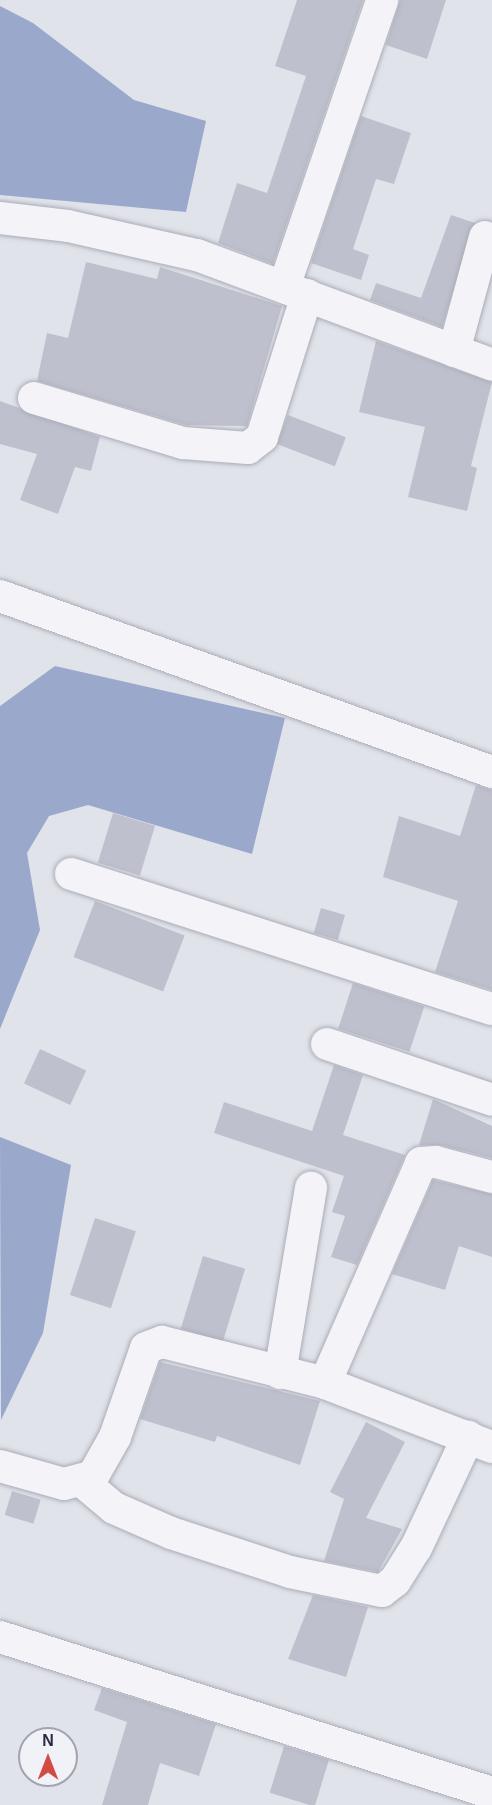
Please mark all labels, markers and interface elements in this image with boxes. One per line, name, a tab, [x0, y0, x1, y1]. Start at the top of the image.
north arrow	[18, 1727, 78, 1787]
text: N	[42, 1732, 54, 1749]

